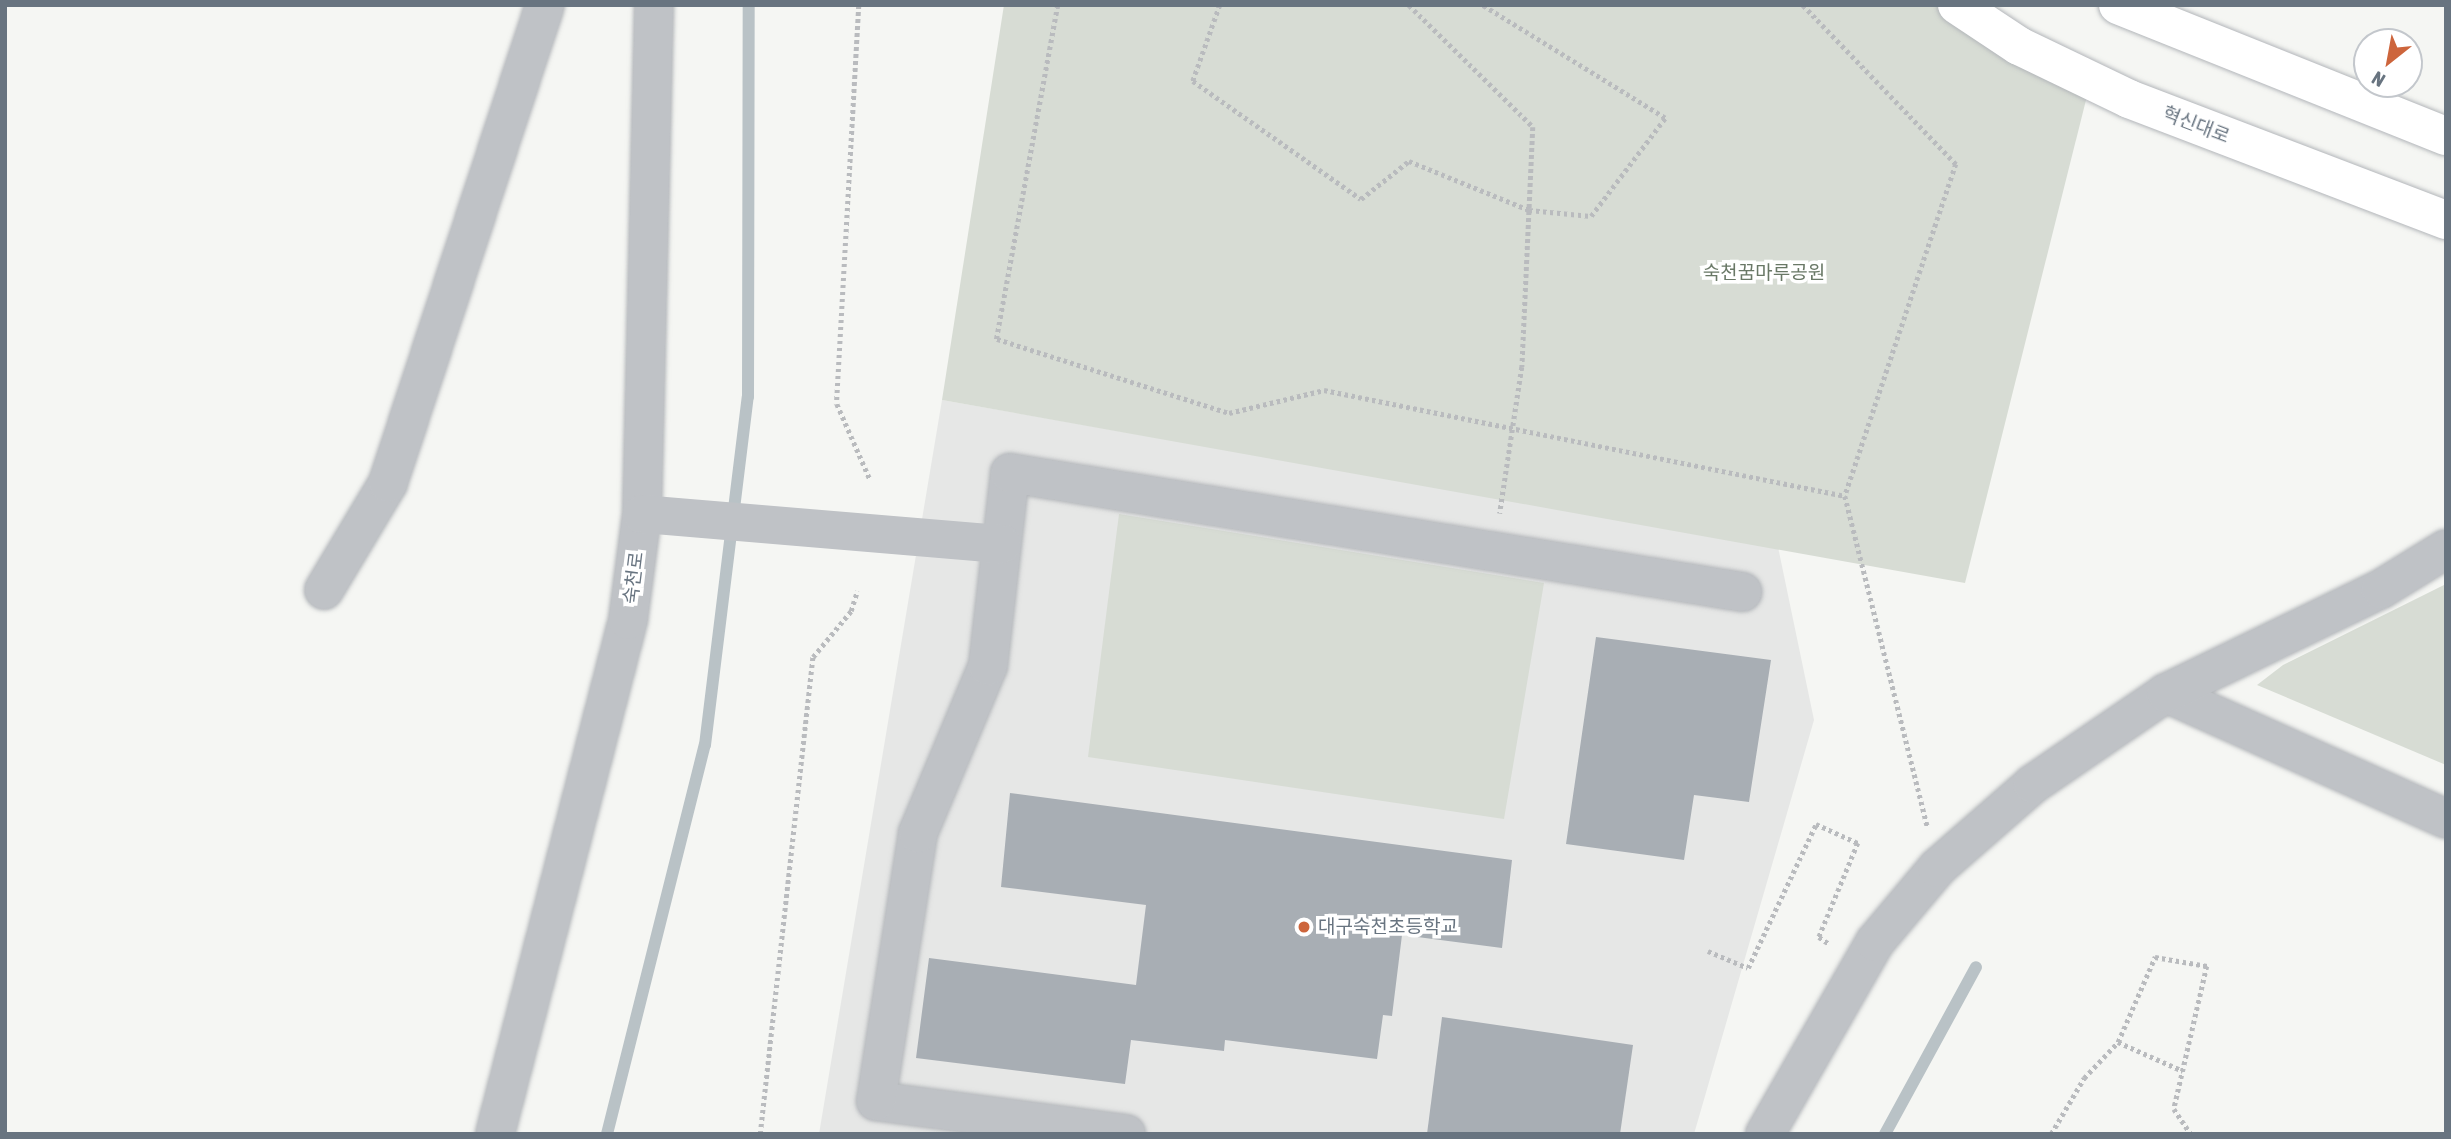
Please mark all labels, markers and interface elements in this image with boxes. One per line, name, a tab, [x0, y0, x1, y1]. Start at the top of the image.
north arrow	[2353, 28, 2423, 98]
text: N	[2368, 67, 2389, 92]
street label: 혁신대로	[2159, 102, 2233, 148]
park label: 숙천꿈마루공원	[1703, 262, 1825, 284]
street label: 숙천로	[619, 551, 649, 605]
place label: 대구숙천초등학교	[1318, 916, 1458, 938]
marker: 대구숙천초등학교	[1296, 919, 1312, 935]

